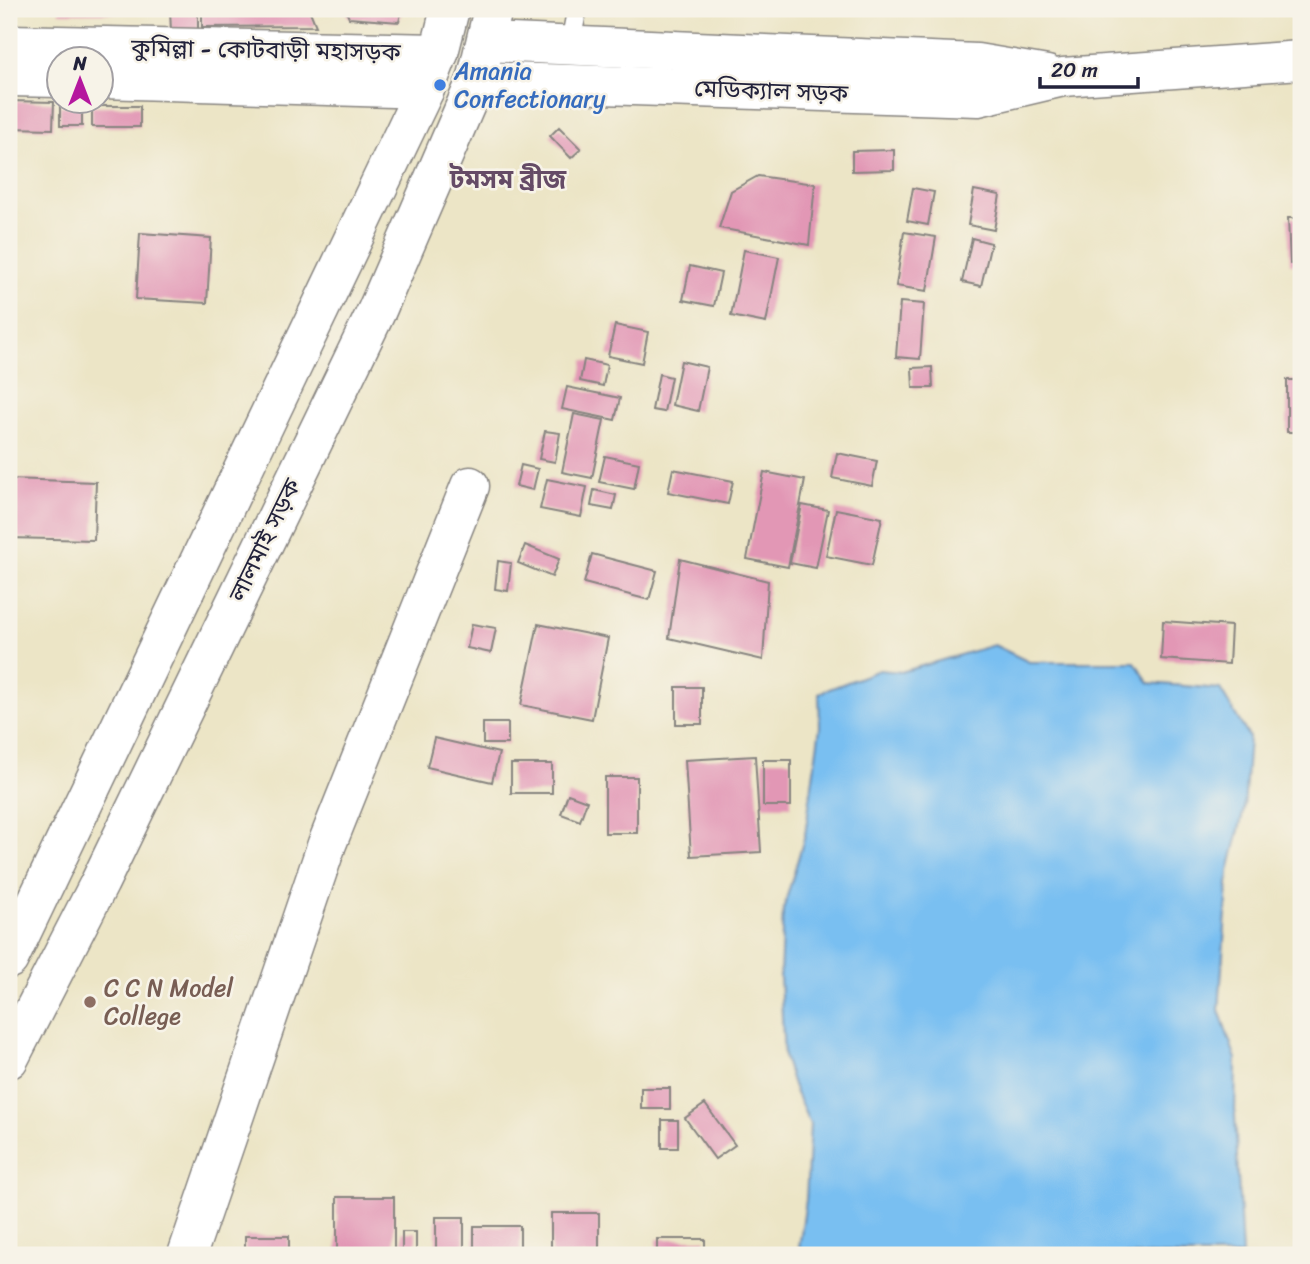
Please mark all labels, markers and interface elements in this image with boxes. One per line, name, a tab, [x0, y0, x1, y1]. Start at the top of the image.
street label: কুমিল্লা - কোটবাড়ী মহাসড়ক	[130, 27, 402, 73]
north arrow	[46, 46, 116, 116]
scale bar	[1040, 46, 1138, 90]
text: N	[72, 47, 87, 80]
place label: Amania Confectionary	[453, 50, 606, 120]
text: 20 m	[1051, 51, 1098, 89]
street label: মেডিক্যাল সড়ক	[693, 67, 849, 115]
marker: Amania Confectionary	[432, 77, 448, 93]
district label: টমসম ব্রীজ	[449, 156, 567, 202]
street label: লালমাই সড়ক	[217, 470, 313, 610]
place label: C C N Model College	[104, 967, 234, 1037]
marker: C C N Model College	[82, 994, 98, 1010]

